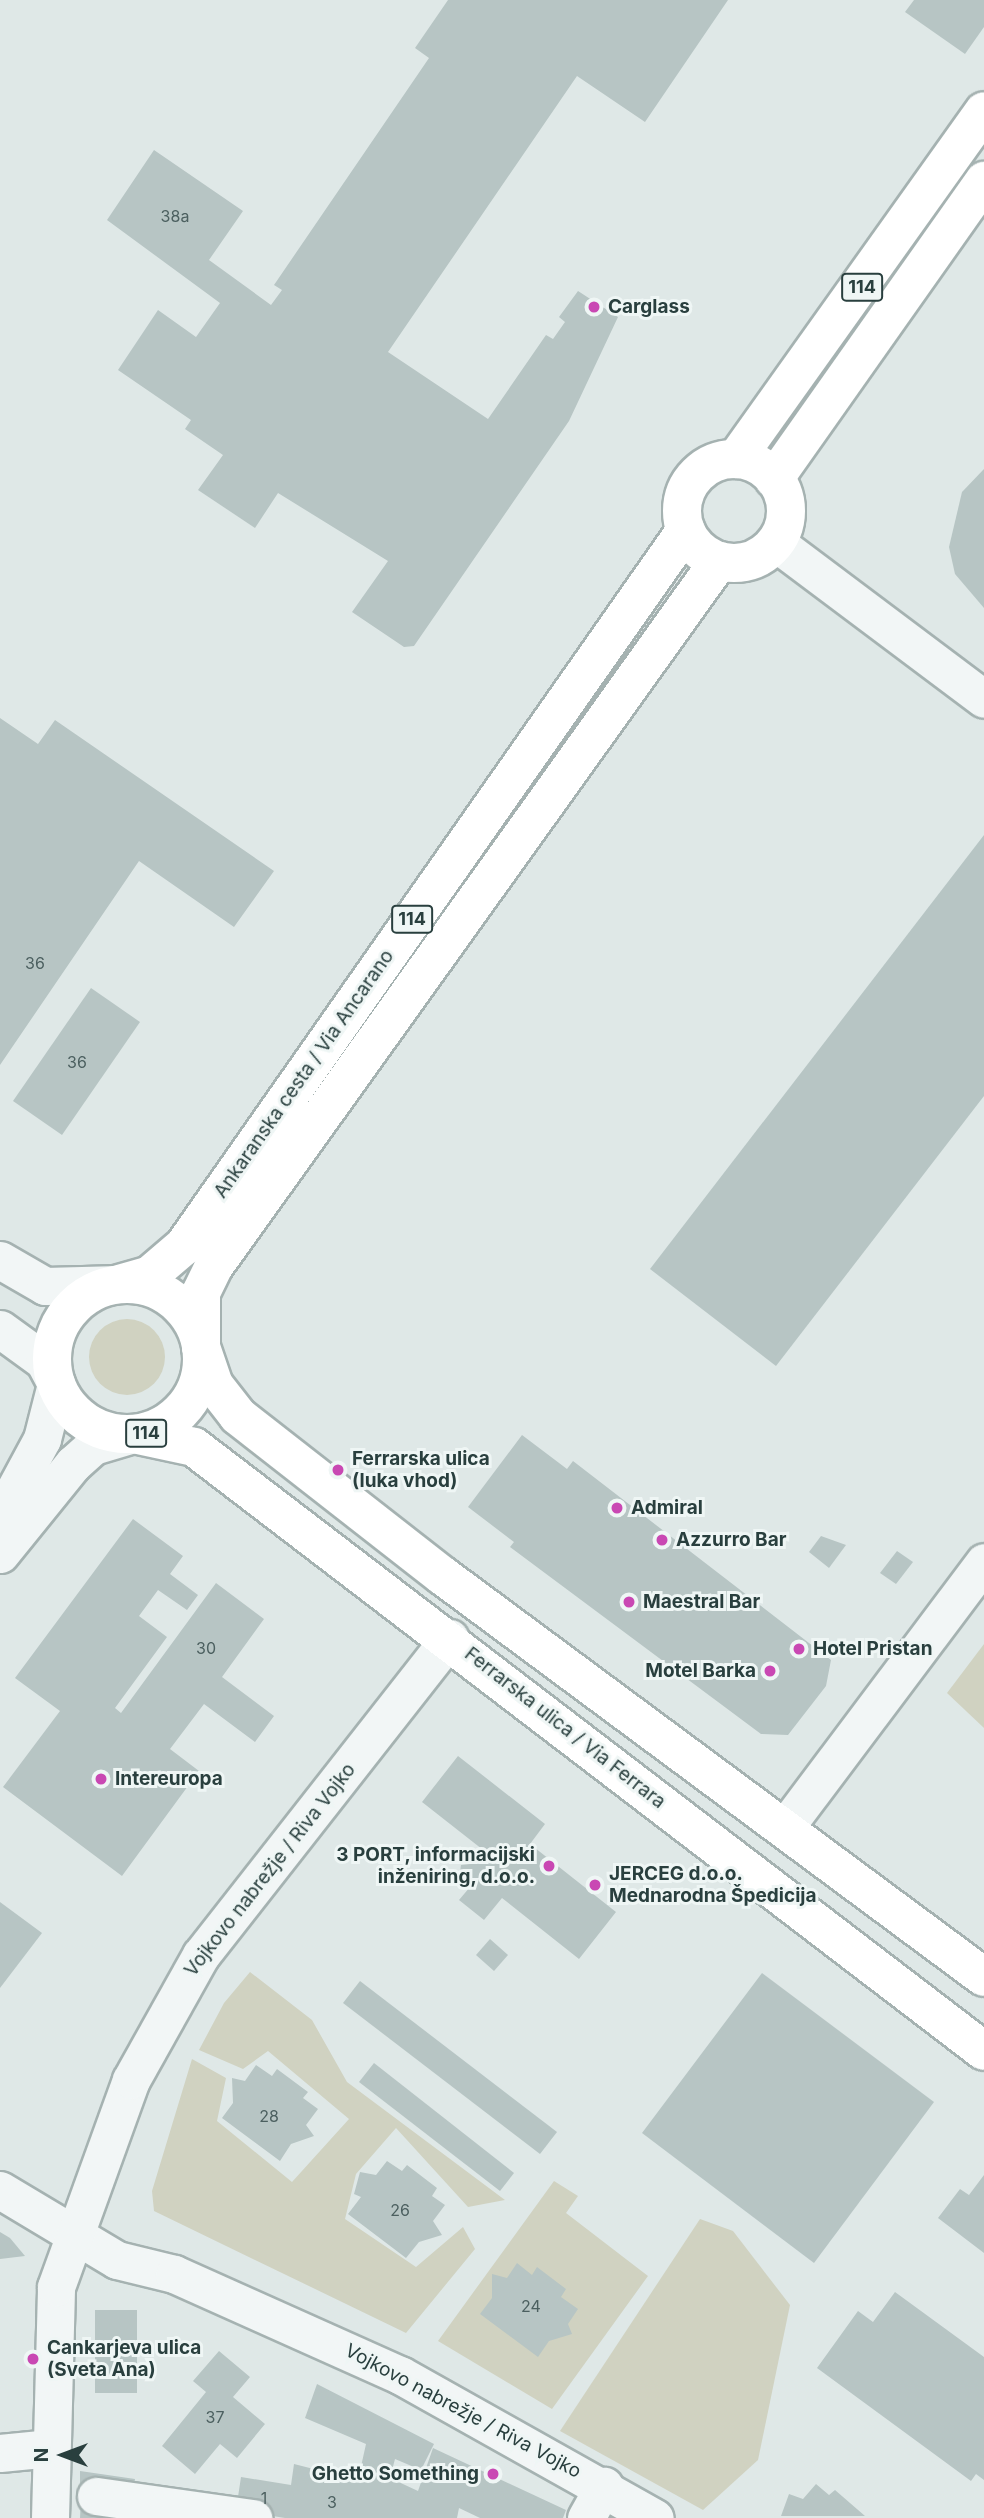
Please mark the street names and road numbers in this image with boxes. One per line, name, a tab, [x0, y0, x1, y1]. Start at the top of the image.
road number: 114	[841, 272, 883, 302]
road number: 114	[391, 904, 433, 934]
street label: Ankaranska cesta / Via Ancarano	[209, 946, 399, 1202]
road number: 114	[125, 1418, 167, 1448]
street label: Ferrarska ulica / Via Ferrara	[460, 1643, 670, 1813]
street label: Vojkovo nabrežje / Riva Vojko	[180, 1759, 360, 1981]
street label: Vojkovo nabrežje / Riva Vojko	[341, 2339, 585, 2483]

